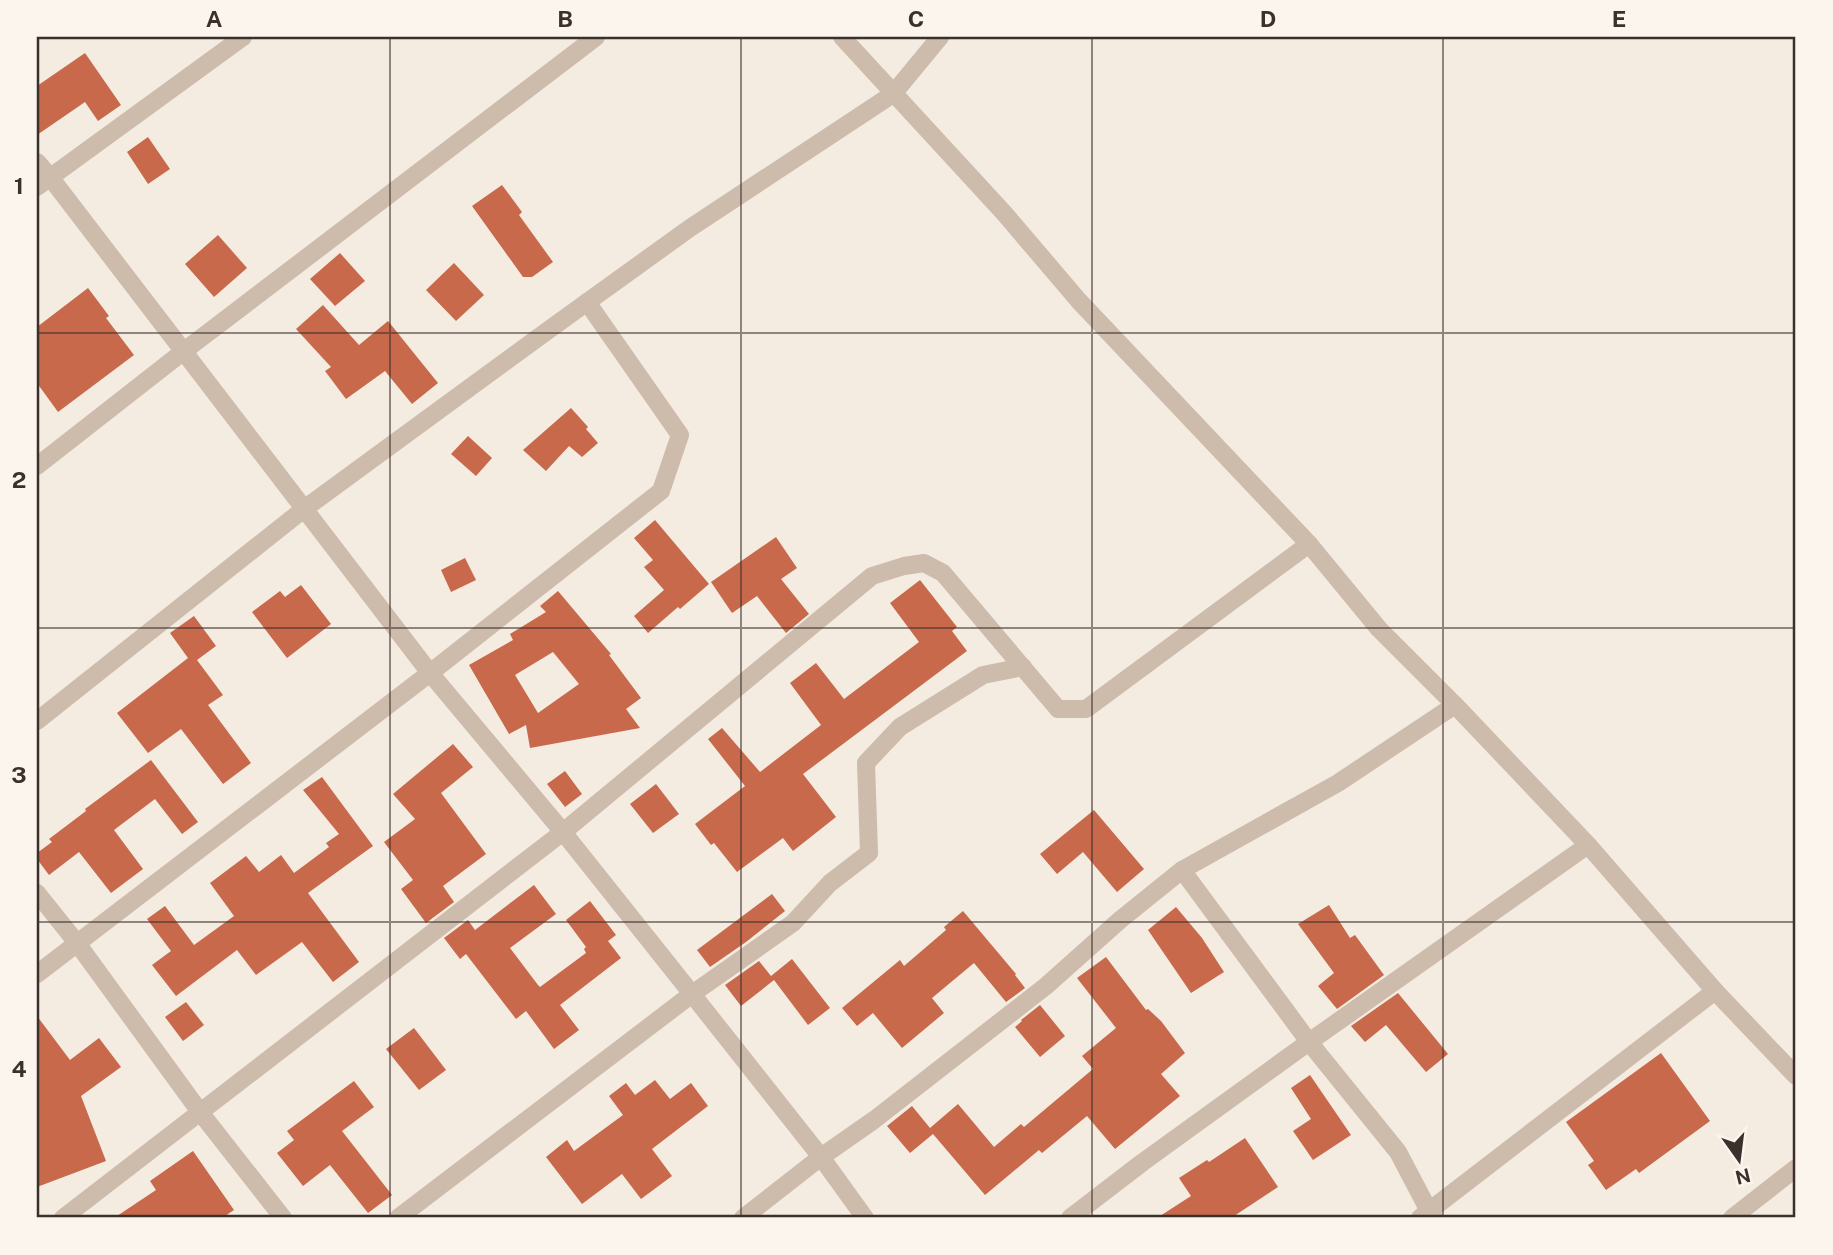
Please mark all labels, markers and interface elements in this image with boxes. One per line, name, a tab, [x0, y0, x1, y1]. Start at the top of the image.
text: A	[206, 5, 223, 32]
text: B	[557, 5, 573, 32]
text: C	[908, 5, 924, 32]
text: D	[1260, 5, 1276, 32]
text: E	[1612, 5, 1626, 32]
text: 1	[14, 172, 24, 199]
text: 2	[12, 466, 26, 493]
text: 3	[11, 761, 27, 788]
text: 4	[11, 1055, 27, 1082]
north arrow	[1703, 1126, 1773, 1196]
text: N	[1733, 1164, 1753, 1189]

